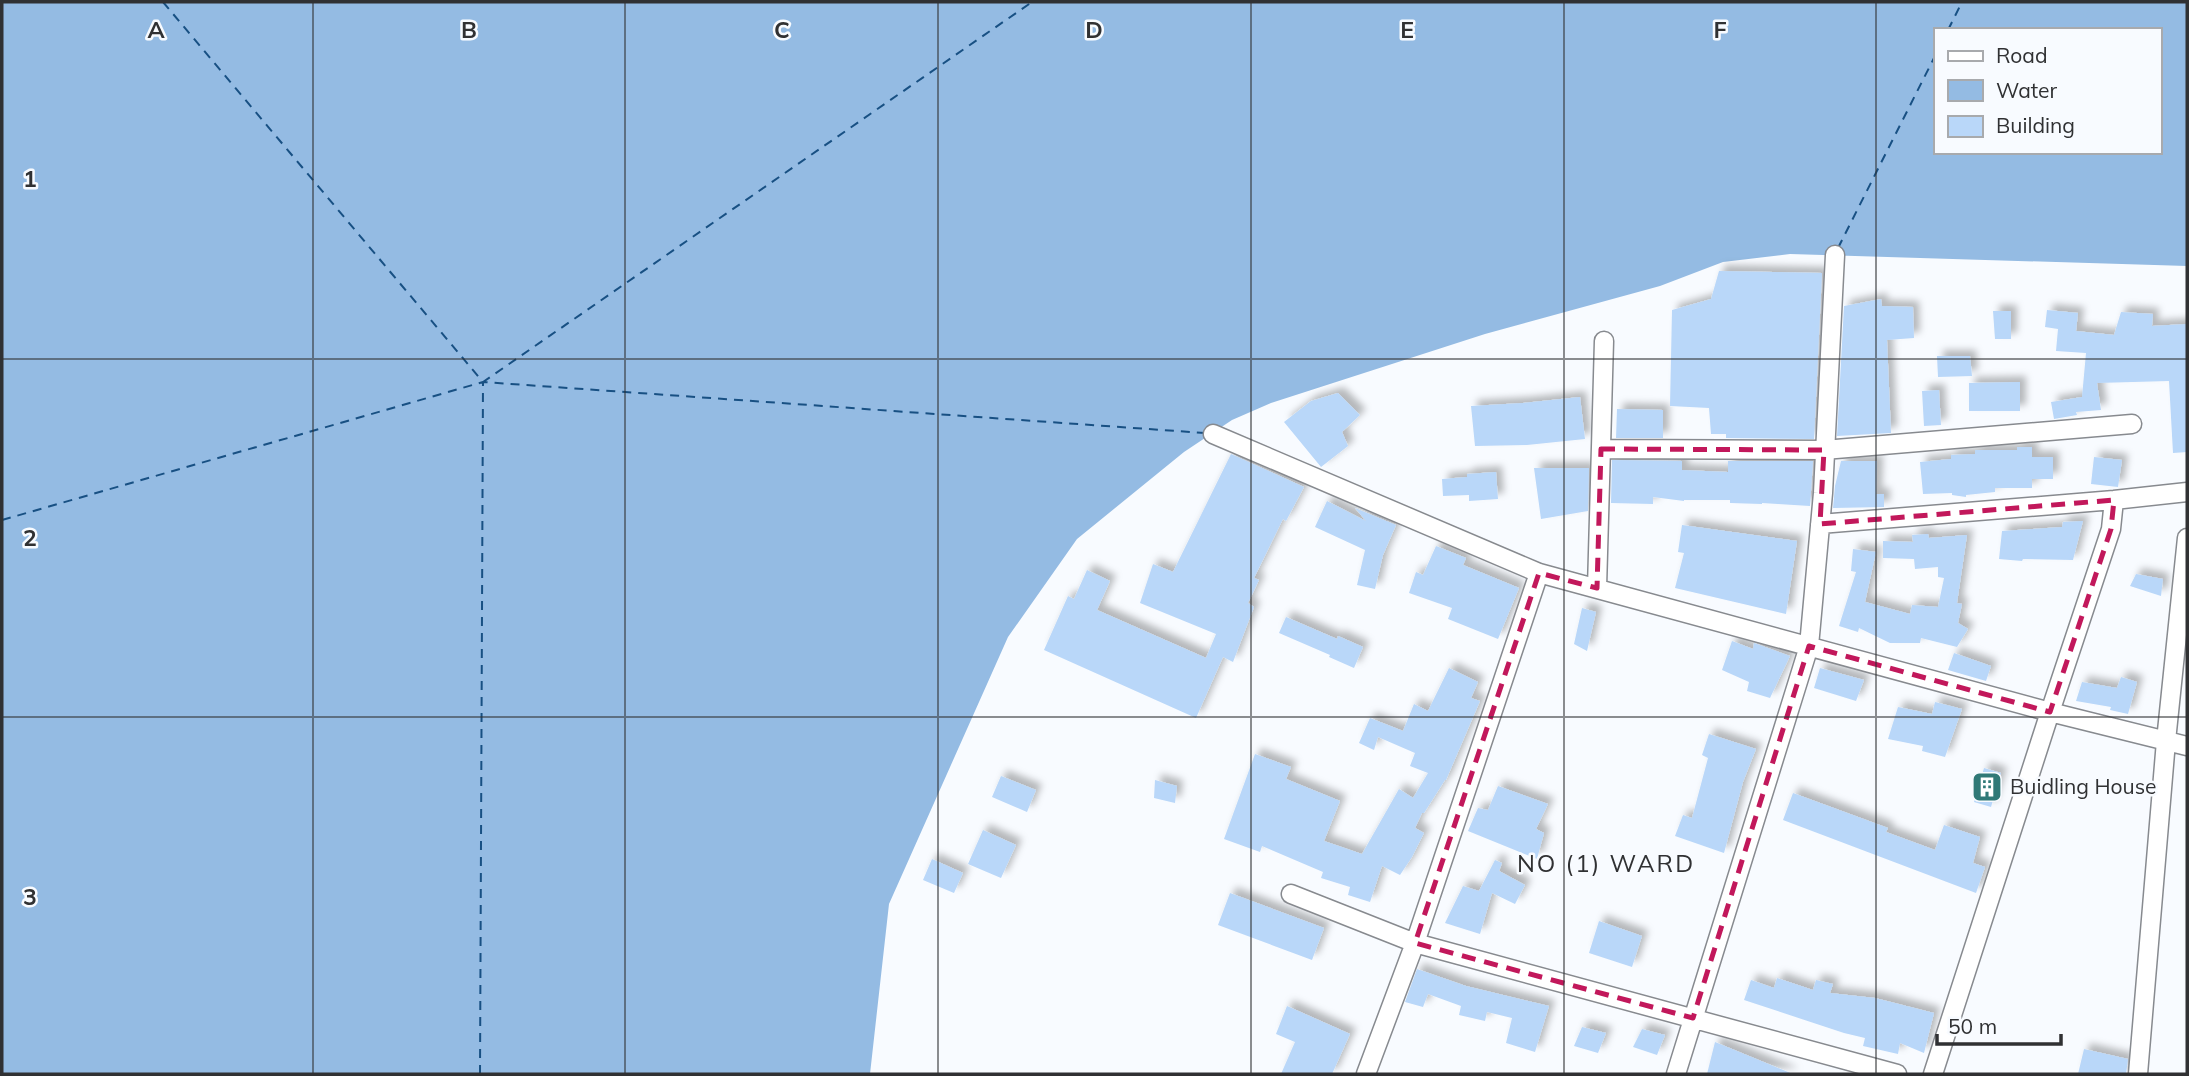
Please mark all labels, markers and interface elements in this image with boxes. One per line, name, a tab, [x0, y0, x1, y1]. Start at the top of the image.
text: A	[147, 15, 165, 44]
text: B	[461, 15, 477, 44]
text: C	[774, 15, 790, 44]
text: D	[1085, 15, 1103, 44]
text: E	[1400, 15, 1414, 44]
text: F	[1713, 15, 1727, 44]
legend	[1934, 28, 2161, 154]
text: Road	[1996, 42, 2047, 68]
text: Water	[1996, 77, 2057, 103]
text: Building	[1996, 112, 2075, 138]
text: 1	[23, 164, 37, 193]
text: 2	[23, 523, 37, 552]
building icon: Buidling House	[1970, 770, 2004, 804]
place label: Buidling House	[2010, 773, 2156, 799]
district label: NO (1) WARD	[1517, 848, 1695, 878]
text: 3	[23, 882, 37, 911]
scale bar	[1937, 1002, 2061, 1046]
text: 50 m	[1948, 1013, 1997, 1039]

